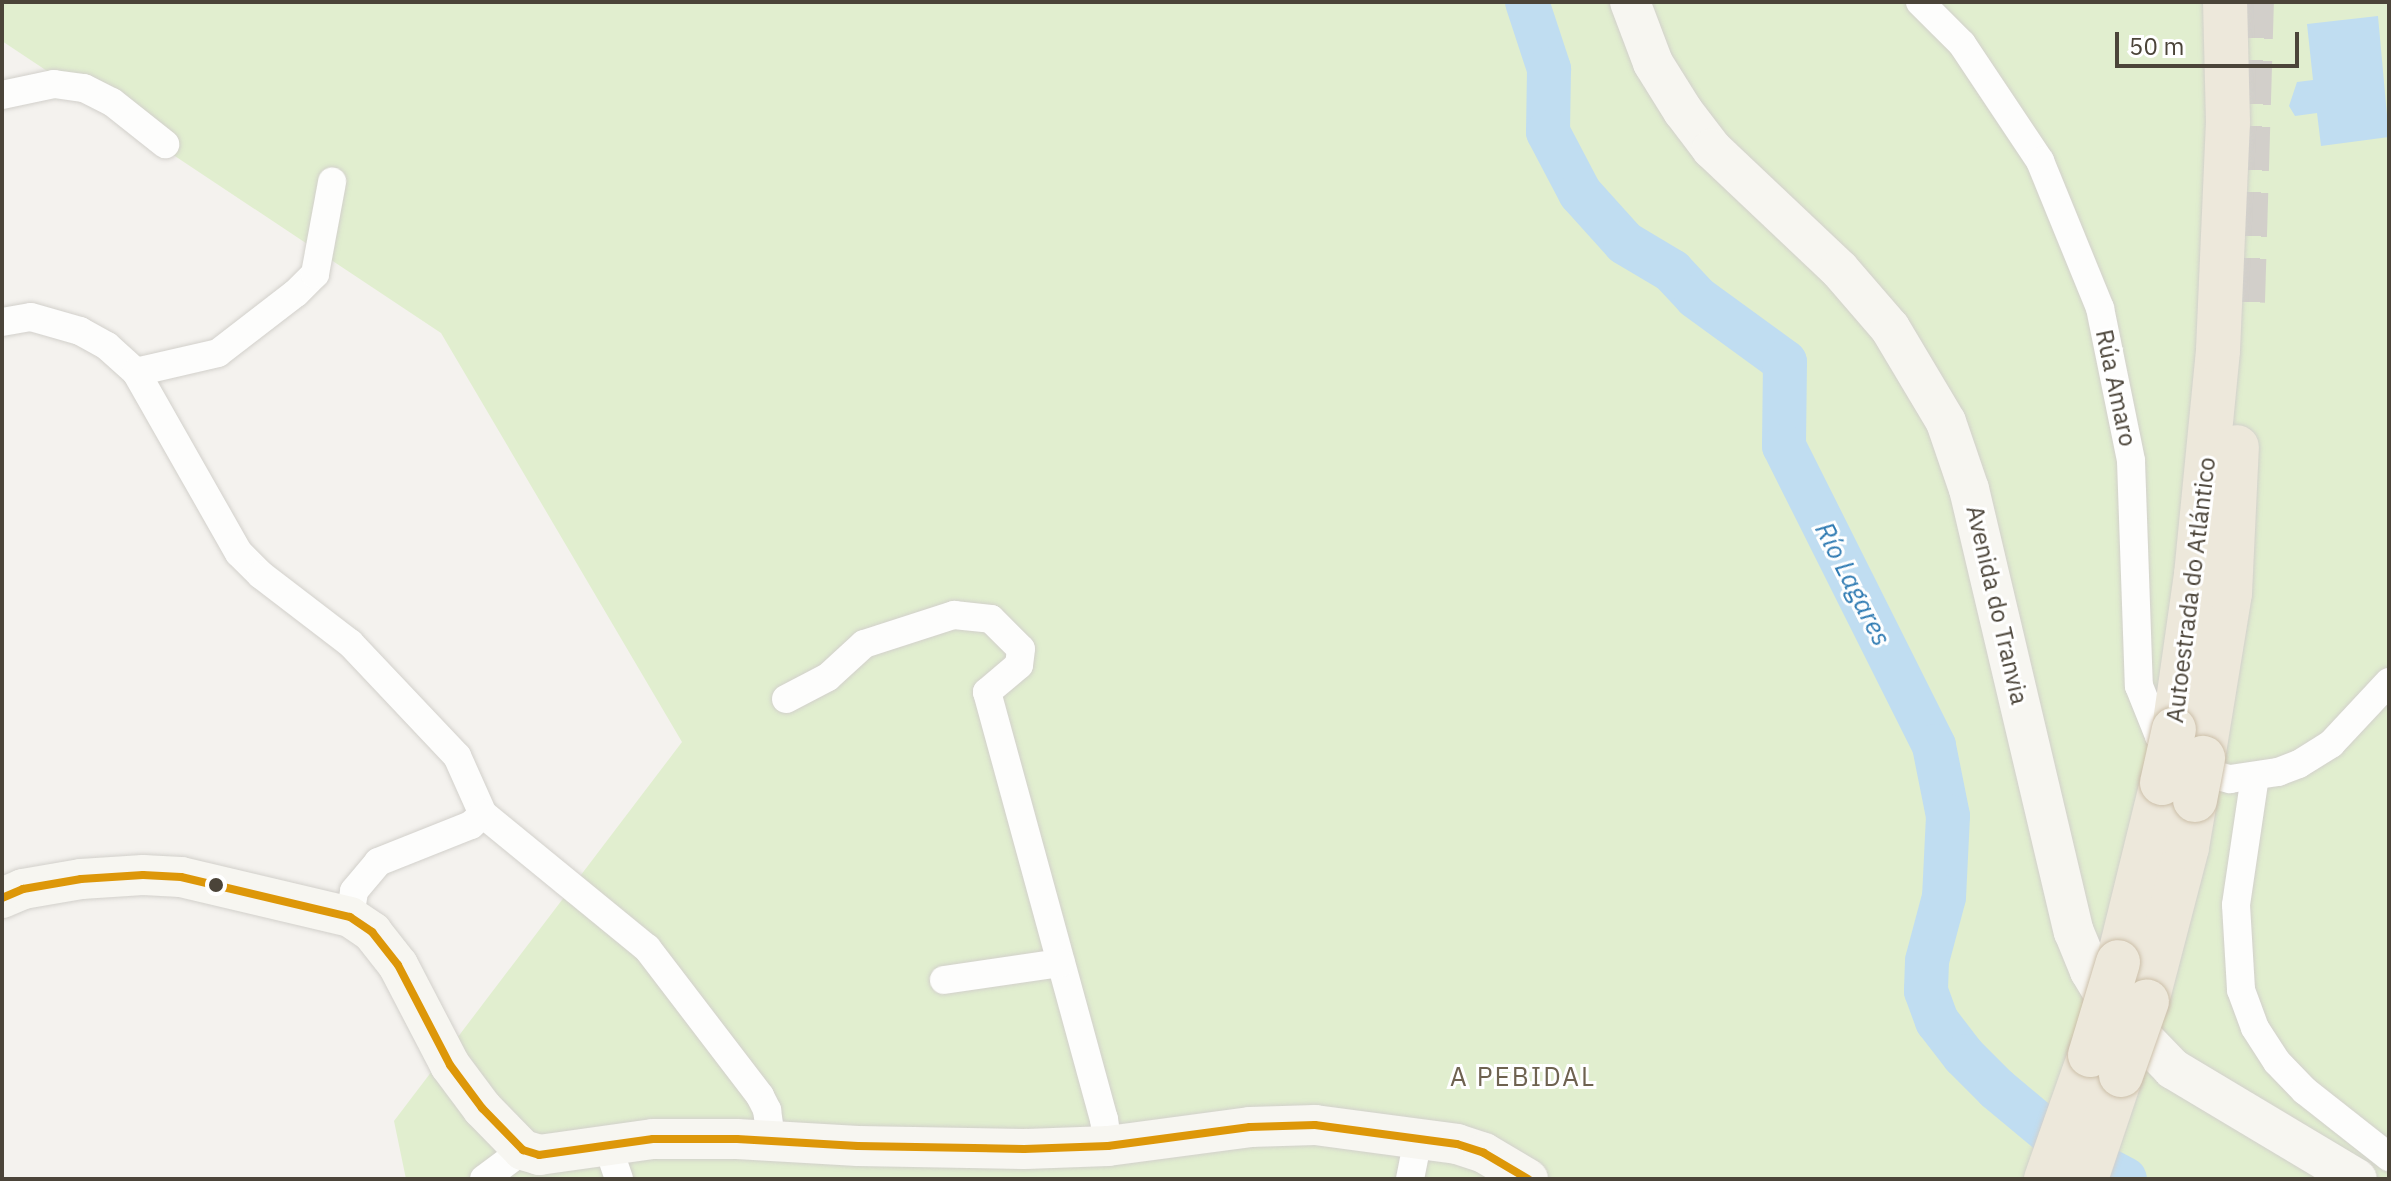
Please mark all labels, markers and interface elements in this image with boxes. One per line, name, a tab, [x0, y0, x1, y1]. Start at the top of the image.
scale bar	[2119, 16, 2303, 66]
text: 50 m	[2129, 30, 2184, 62]
street label: Rúa Amaro	[2090, 327, 2142, 449]
street label: Autoestrada do Atlántico	[2160, 456, 2222, 724]
street label: Avenida do Tranvia	[1960, 503, 2034, 707]
water label: Río Lagares	[1809, 517, 1897, 651]
unlabelled marker	[208, 877, 224, 893]
district label: A PEBIDAL	[1450, 1061, 1596, 1093]

